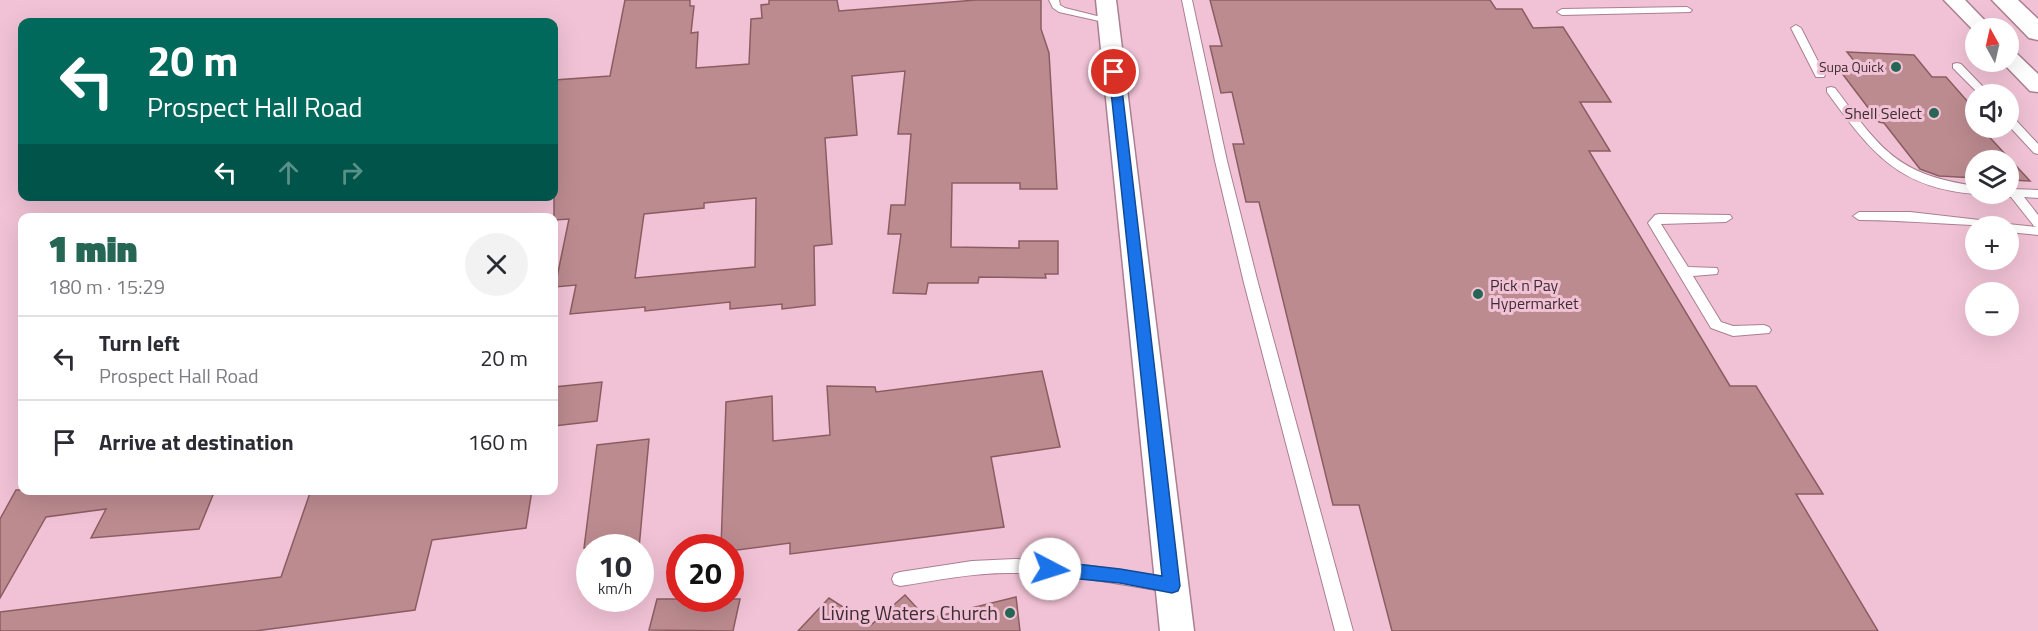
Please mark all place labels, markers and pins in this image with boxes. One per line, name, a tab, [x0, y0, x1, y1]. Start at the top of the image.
pin	[1088, 46, 1139, 97]
place label: Supa Quick	[1819, 56, 1884, 77]
marker: Supa Quick	[1889, 60, 1903, 74]
place label: Shell Select	[1845, 101, 1922, 125]
marker: Shell Select	[1927, 106, 1941, 120]
place label: Pick n Pay Hypermarket	[1490, 273, 1579, 315]
marker: Pick n Pay Hypermarket	[1471, 287, 1485, 301]
place label: Living Waters Church	[821, 597, 998, 628]
marker: Living Waters Church	[1003, 606, 1017, 620]

